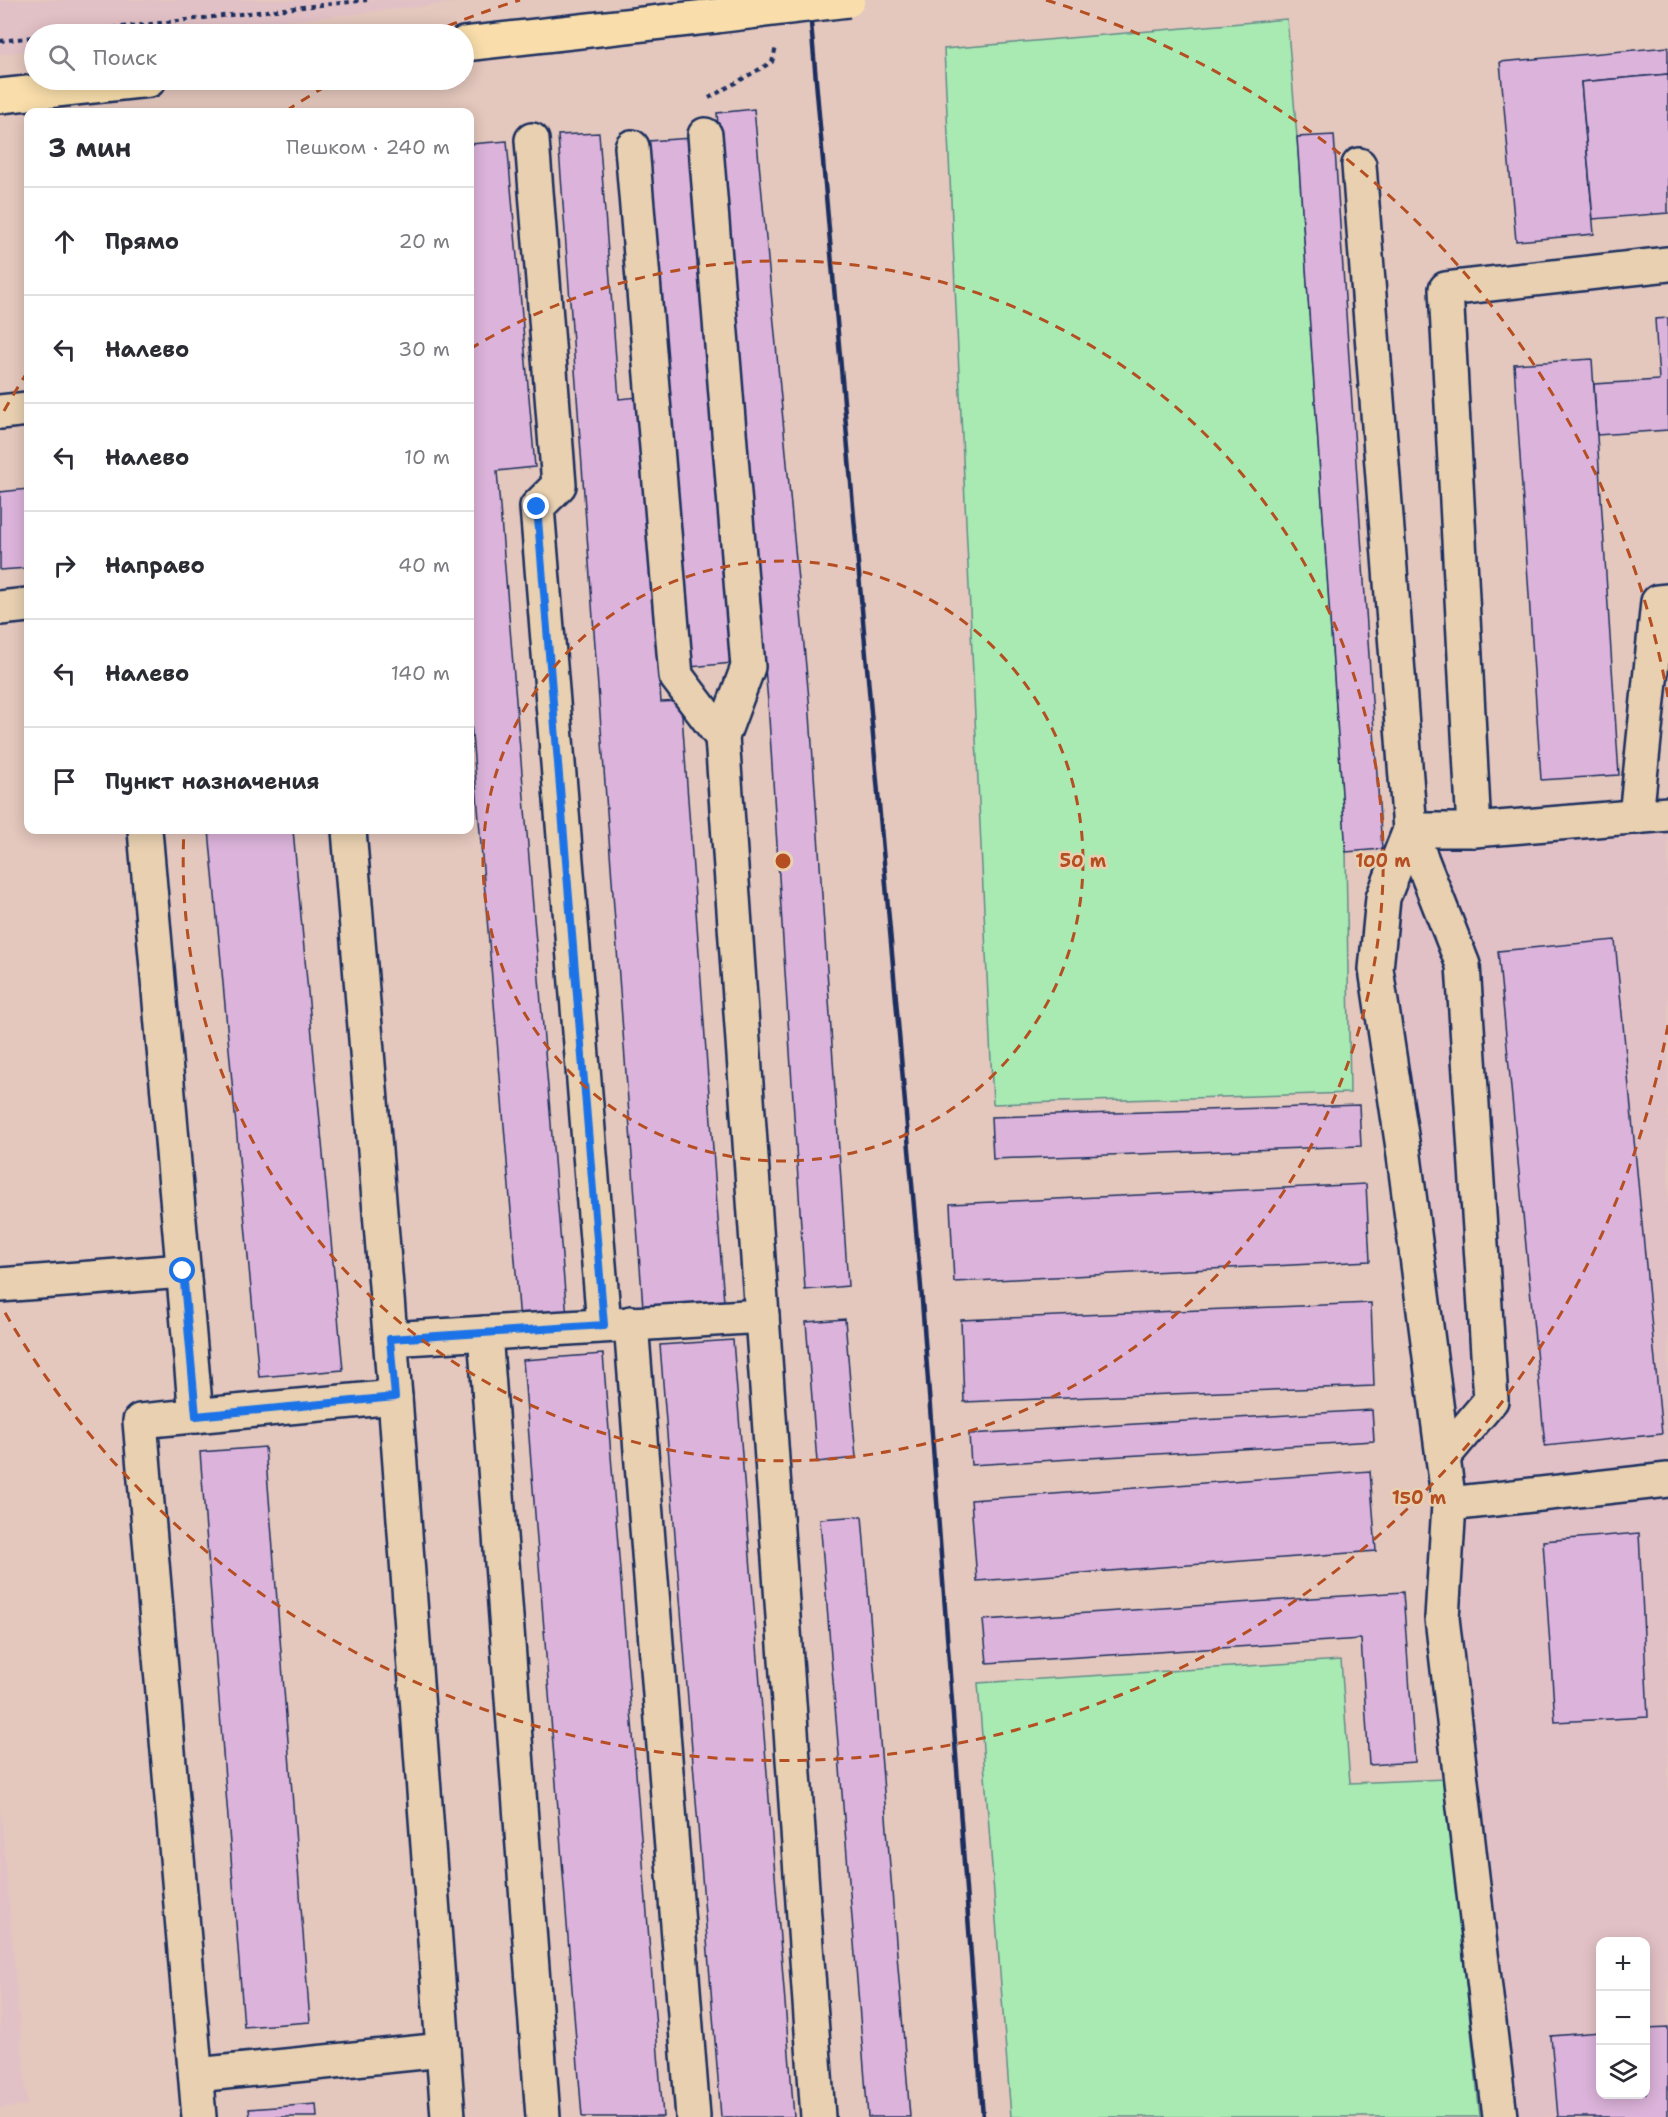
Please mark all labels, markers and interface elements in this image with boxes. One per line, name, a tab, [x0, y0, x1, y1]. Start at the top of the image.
search box	[24, 24, 474, 90]
icon: search	[45, 41, 78, 74]
text: Поиск	[93, 43, 157, 72]
text: 3 мин	[48, 130, 131, 165]
text: Пешком · 240 m	[286, 134, 450, 160]
icon: ahead	[48, 225, 81, 258]
text: Прямо	[105, 227, 179, 256]
text: 20 m	[399, 228, 450, 254]
icon: left	[48, 333, 81, 366]
text: Налево	[105, 335, 189, 364]
text: 30 m	[398, 336, 450, 362]
icon: left	[48, 441, 81, 474]
text: Налево	[105, 443, 189, 472]
text: 10 m	[404, 444, 450, 470]
route end	[523, 493, 549, 519]
icon: right	[48, 549, 81, 582]
text: Направо	[105, 551, 205, 580]
text: 40 m	[398, 552, 450, 578]
icon: left	[48, 657, 81, 690]
text: Налево	[105, 659, 189, 688]
text: 140 m	[391, 660, 450, 686]
icon: arrive	[48, 765, 81, 798]
text: Пункт назначения	[105, 767, 319, 796]
text: 50 m	[1060, 849, 1107, 873]
text: 100 m	[1355, 849, 1411, 873]
centre of rings	[773, 851, 793, 871]
route start	[169, 1257, 195, 1283]
text: 150 m	[1392, 1486, 1447, 1510]
map controls	[1596, 1937, 1650, 2099]
button: +	[1596, 1937, 1650, 1991]
button: −	[1596, 1991, 1650, 2045]
button: layers	[1596, 2045, 1650, 2099]

